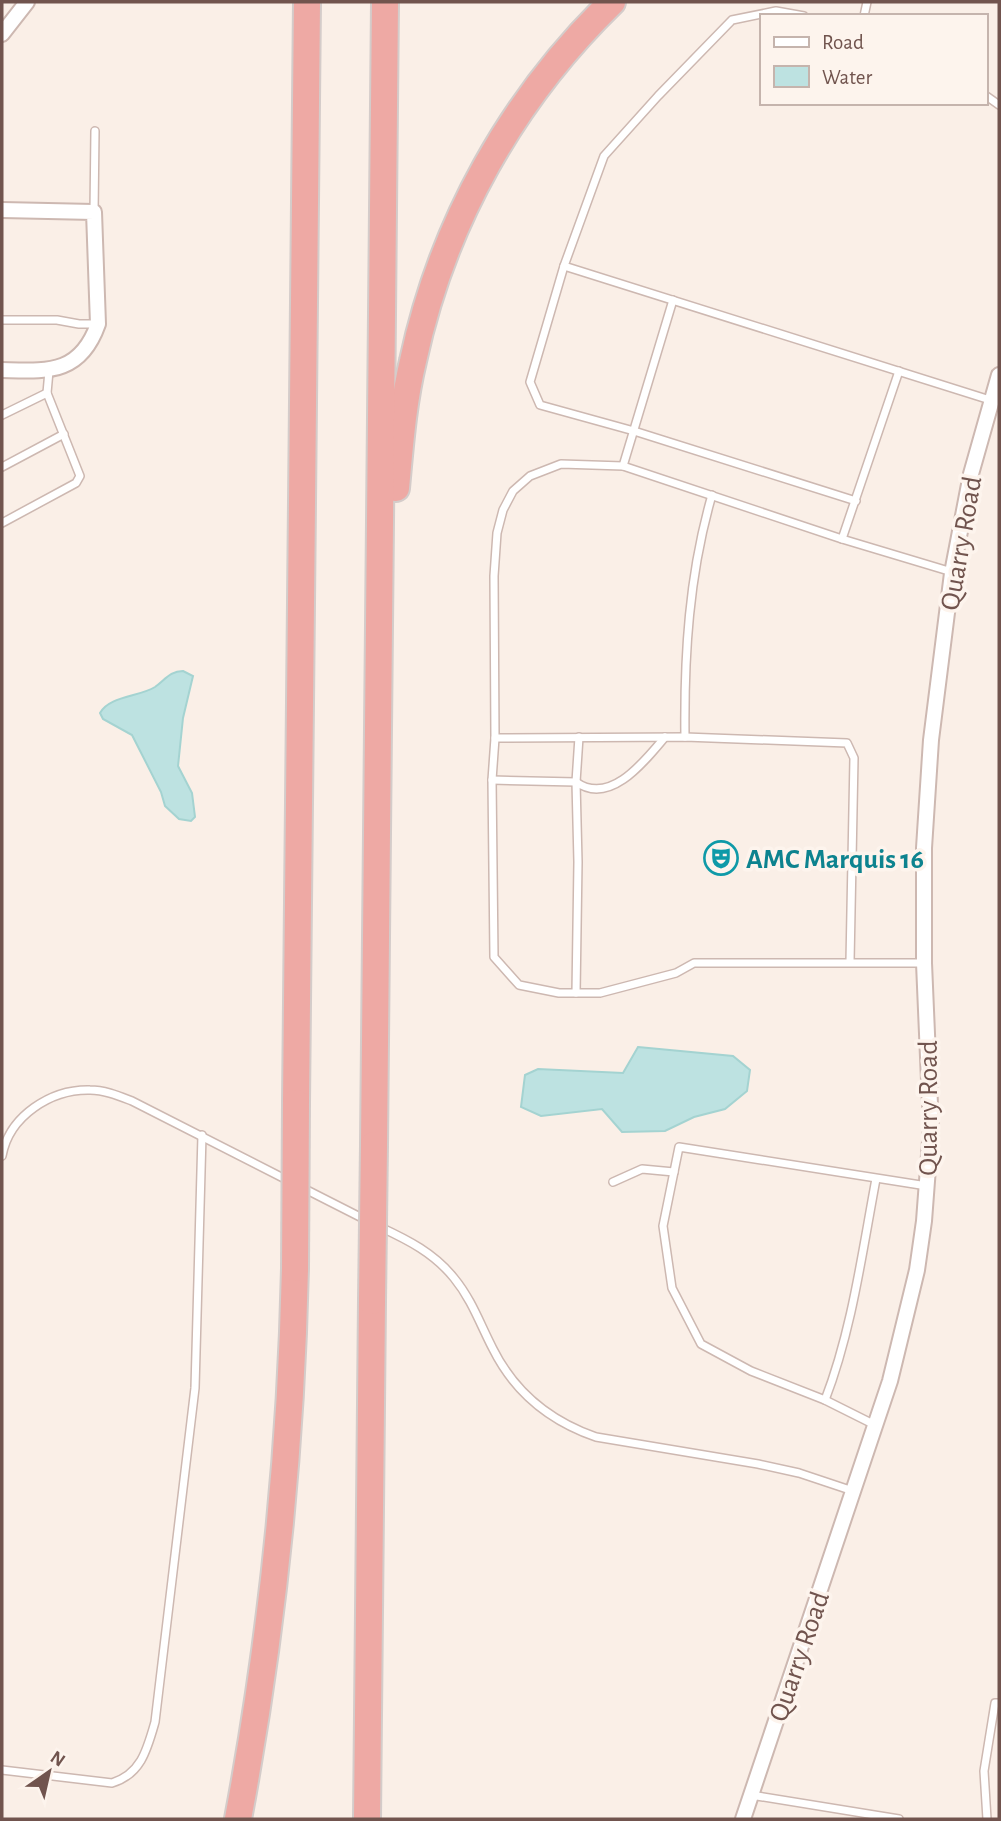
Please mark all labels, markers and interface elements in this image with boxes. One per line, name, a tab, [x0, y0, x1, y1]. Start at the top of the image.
legend	[760, 14, 987, 105]
text: Road	[822, 32, 864, 53]
text: Water	[822, 67, 872, 88]
street label: Quarry Road	[936, 474, 988, 613]
theatre icon: AMC Marquis 16	[702, 839, 740, 877]
place label: AMC Marquis 16	[746, 846, 924, 874]
street label: Quarry Road	[915, 1040, 943, 1176]
street label: Quarry Road	[765, 1588, 835, 1725]
north arrow	[14, 1737, 84, 1807]
text: N	[47, 1748, 68, 1771]

